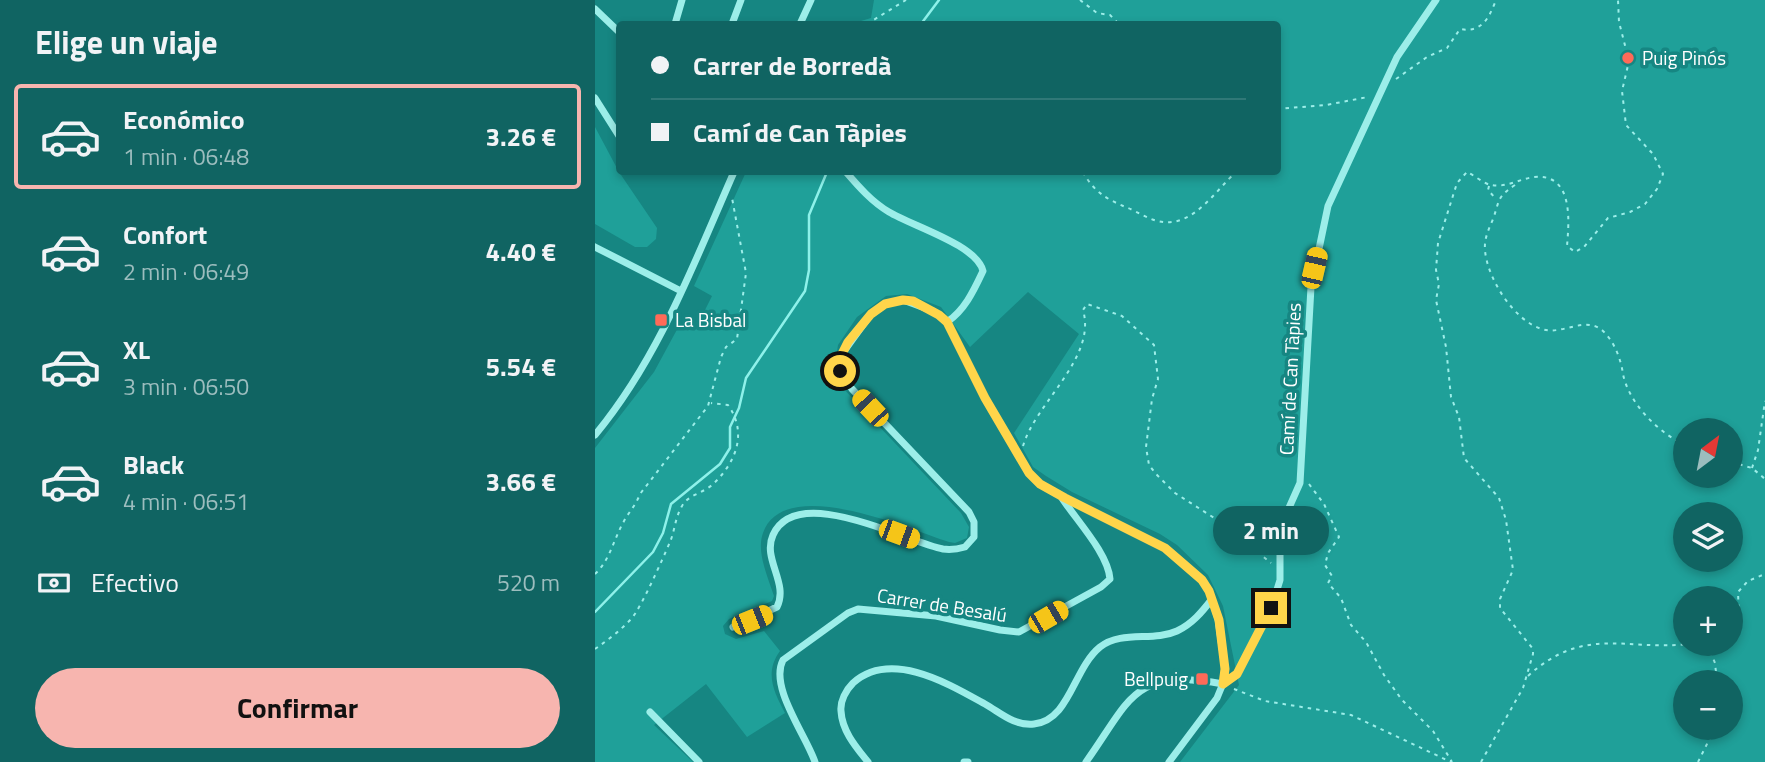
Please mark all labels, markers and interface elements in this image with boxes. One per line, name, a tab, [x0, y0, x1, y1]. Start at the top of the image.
text: Elige un viaje	[35, 18, 218, 66]
place label: Puig Pinós	[1642, 43, 1726, 72]
text: Carrer de Borredà	[693, 46, 891, 85]
marker: Puig Pinós	[1620, 50, 1636, 66]
text: Económico	[123, 100, 245, 139]
icon: car	[39, 105, 102, 168]
text: Camí de Can Tàpies	[693, 113, 907, 152]
text: 3.26 €	[485, 117, 556, 156]
text: 1 min · 06:48	[123, 139, 249, 174]
text: Confort	[123, 215, 207, 254]
icon: car	[39, 220, 102, 283]
text: 4.40 €	[485, 232, 556, 271]
car	[1300, 245, 1329, 291]
text: 2 min · 06:49	[123, 254, 249, 289]
street label: Camí de Can Tàpies	[1271, 302, 1308, 456]
place label: La Bisbal	[675, 305, 746, 334]
marker: La Bisbal	[653, 312, 669, 328]
text: XL	[123, 330, 150, 369]
icon: car	[39, 335, 102, 398]
text: 5.54 €	[485, 347, 556, 386]
route start	[824, 355, 856, 387]
text: 3 min · 06:50	[123, 369, 249, 404]
car	[848, 385, 893, 431]
north arrow	[1673, 418, 1743, 488]
map controls	[1673, 418, 1743, 740]
text: Black	[123, 445, 184, 484]
icon: car	[39, 450, 102, 513]
text: 3.66 €	[485, 462, 556, 501]
text: 4 min · 06:51	[123, 484, 249, 519]
button: layers	[1673, 502, 1743, 572]
callout: 2 min	[1213, 506, 1329, 556]
text: 2 min	[1243, 513, 1299, 548]
car	[876, 517, 923, 551]
text: Efectivo	[91, 563, 179, 602]
icon: cash	[35, 564, 73, 602]
text: 520 m	[497, 565, 560, 600]
street label: Carrer de Besalú	[875, 580, 1009, 629]
button: +	[1673, 586, 1743, 656]
route end	[1255, 592, 1287, 624]
car	[1025, 597, 1072, 637]
car	[729, 602, 776, 638]
place label: Bellpuig	[1124, 664, 1188, 693]
button: Confirmar	[35, 668, 560, 748]
button: −	[1673, 670, 1743, 740]
marker: Bellpuig	[1194, 671, 1210, 687]

